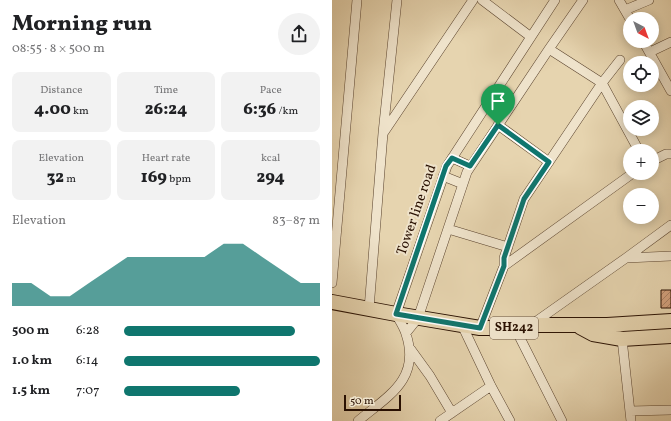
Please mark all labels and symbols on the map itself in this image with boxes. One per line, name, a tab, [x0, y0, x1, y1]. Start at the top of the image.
north arrow	[623, 12, 659, 48]
pin	[481, 84, 515, 125]
street label: Tower line road	[393, 162, 441, 258]
road number: SH242	[490, 317, 538, 339]
scale bar	[344, 393, 401, 412]

